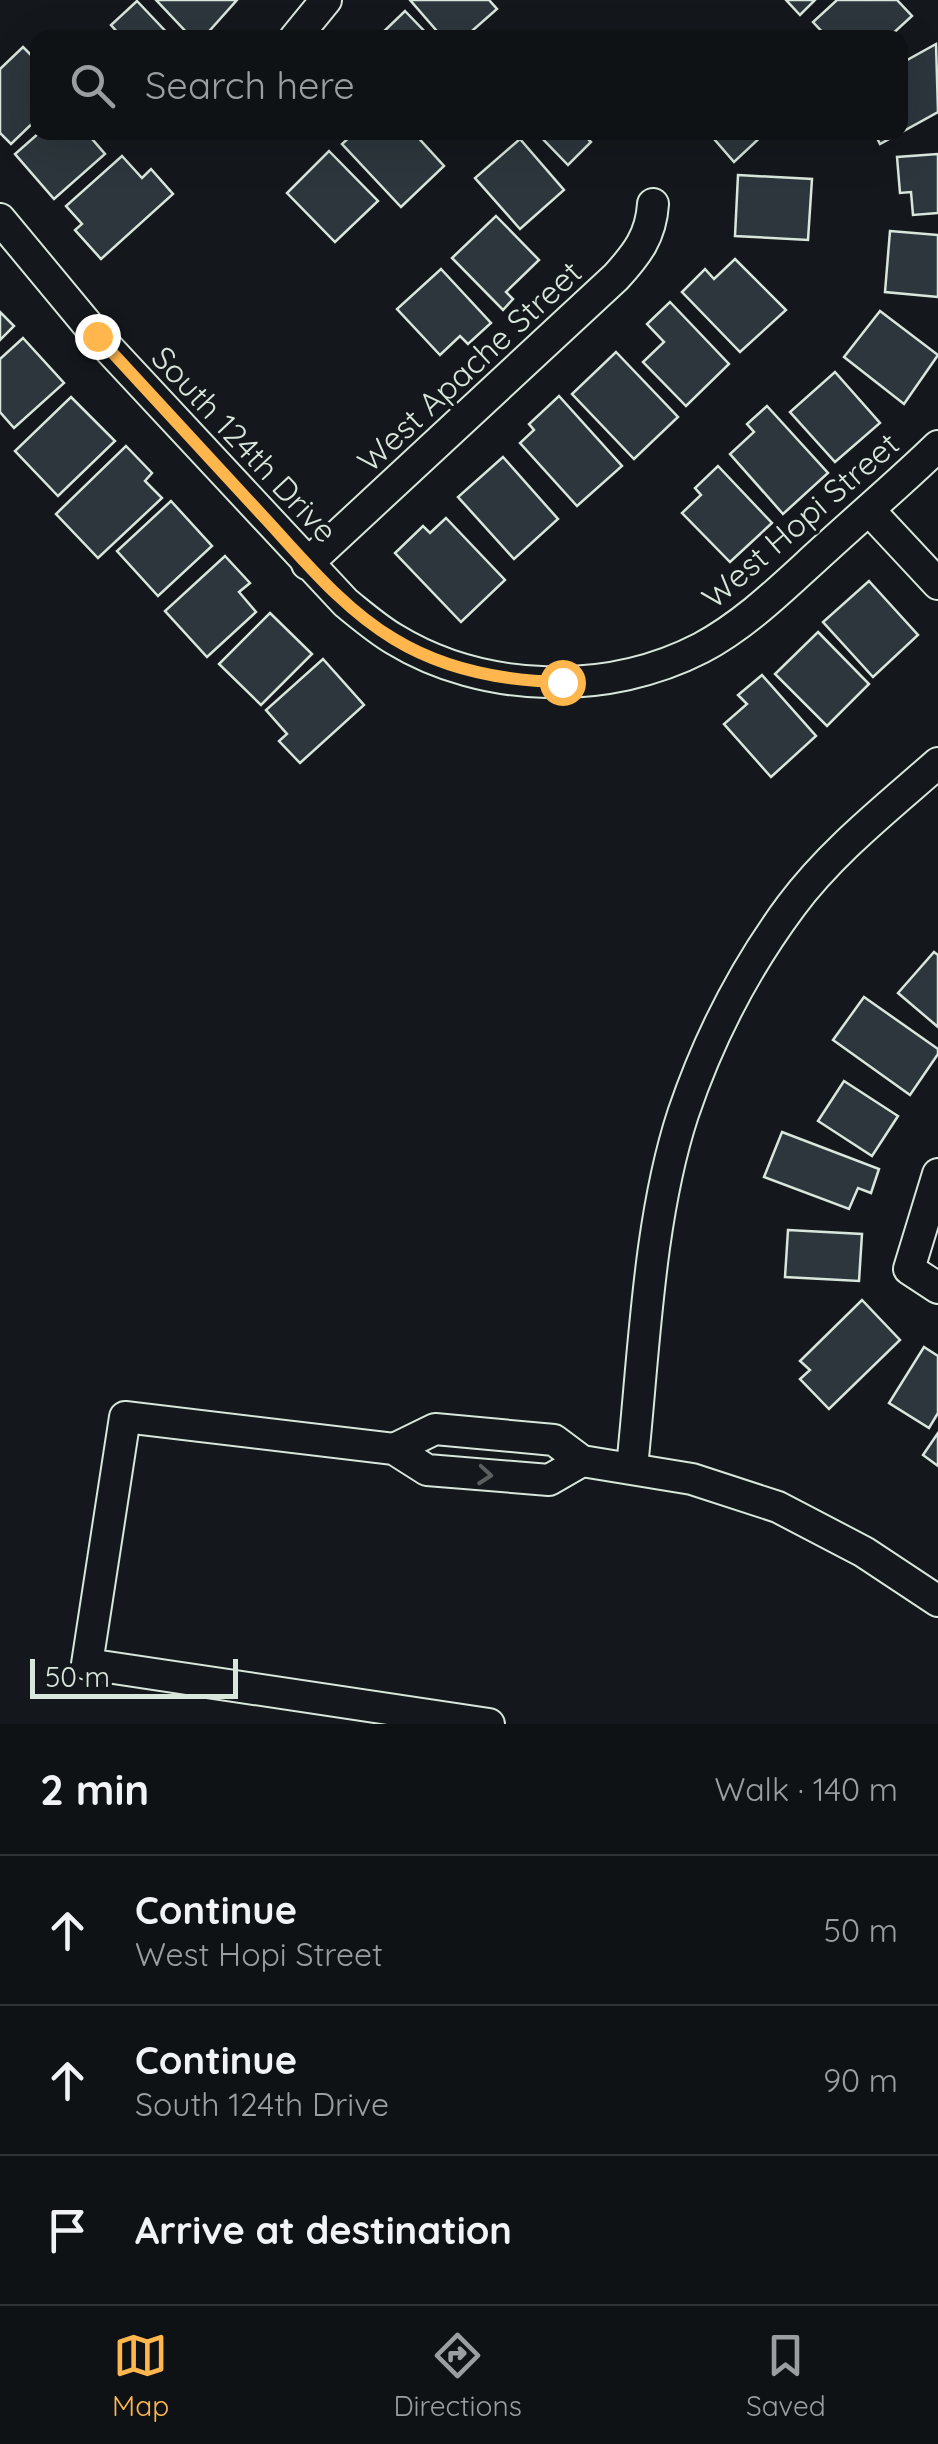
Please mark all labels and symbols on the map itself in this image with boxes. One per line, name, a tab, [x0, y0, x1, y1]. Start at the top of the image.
street label: West Apache Street	[349, 252, 589, 480]
route end	[75, 314, 121, 360]
street label: South 124th Drive	[144, 337, 346, 551]
street label: West Hopi Street	[693, 424, 907, 616]
route start	[540, 660, 586, 706]
one-way arrow	[477, 1463, 493, 1485]
scale bar	[30, 1654, 238, 1698]

